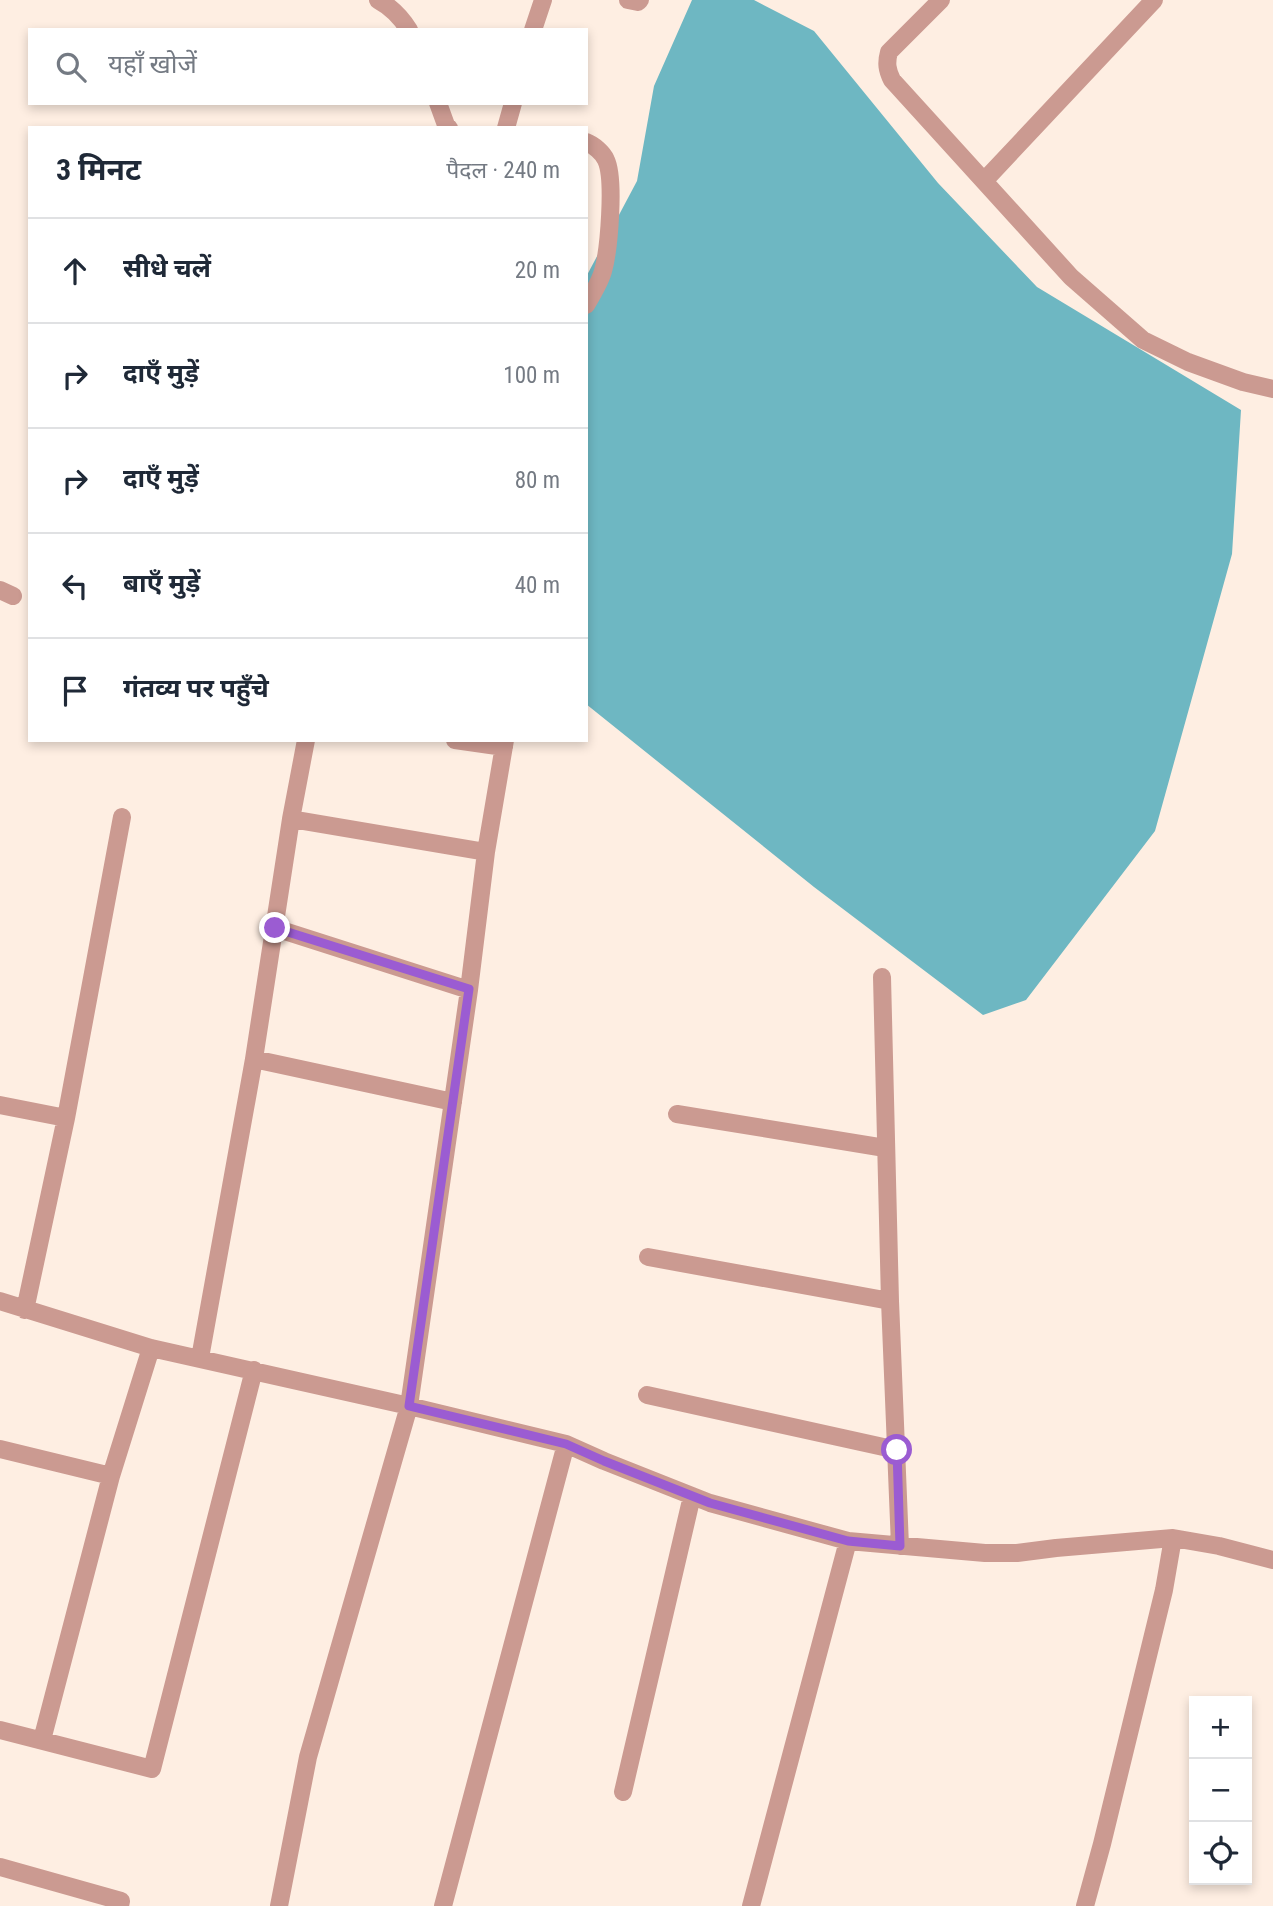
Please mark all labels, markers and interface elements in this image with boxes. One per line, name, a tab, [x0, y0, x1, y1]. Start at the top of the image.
search box	[28, 28, 588, 105]
icon: search	[52, 48, 90, 86]
text: यहाँ खोजें	[108, 49, 197, 79]
text: 3 मिनट	[56, 152, 141, 187]
text: पैदल · 240 m	[446, 157, 560, 184]
icon: ahead	[56, 252, 94, 290]
text: सीधे चलें	[123, 253, 211, 283]
text: 20 m	[515, 257, 560, 284]
icon: right	[56, 357, 94, 395]
text: दाएँ मुड़ें	[123, 358, 199, 388]
text: 100 m	[503, 362, 560, 389]
icon: right	[56, 462, 94, 500]
text: दाएँ मुड़ें	[123, 463, 199, 493]
text: 80 m	[515, 467, 560, 494]
icon: left	[56, 567, 94, 605]
text: बाएँ मुड़ें	[123, 568, 200, 598]
text: 40 m	[515, 572, 560, 599]
icon: arrive	[56, 672, 94, 710]
text: गंतव्य पर पहुँचे	[123, 673, 269, 703]
route end	[259, 912, 290, 943]
route start	[881, 1434, 912, 1465]
map controls	[1189, 1696, 1252, 1885]
button: +	[1189, 1696, 1252, 1759]
button: −	[1189, 1759, 1252, 1822]
button: locate	[1189, 1822, 1252, 1885]

